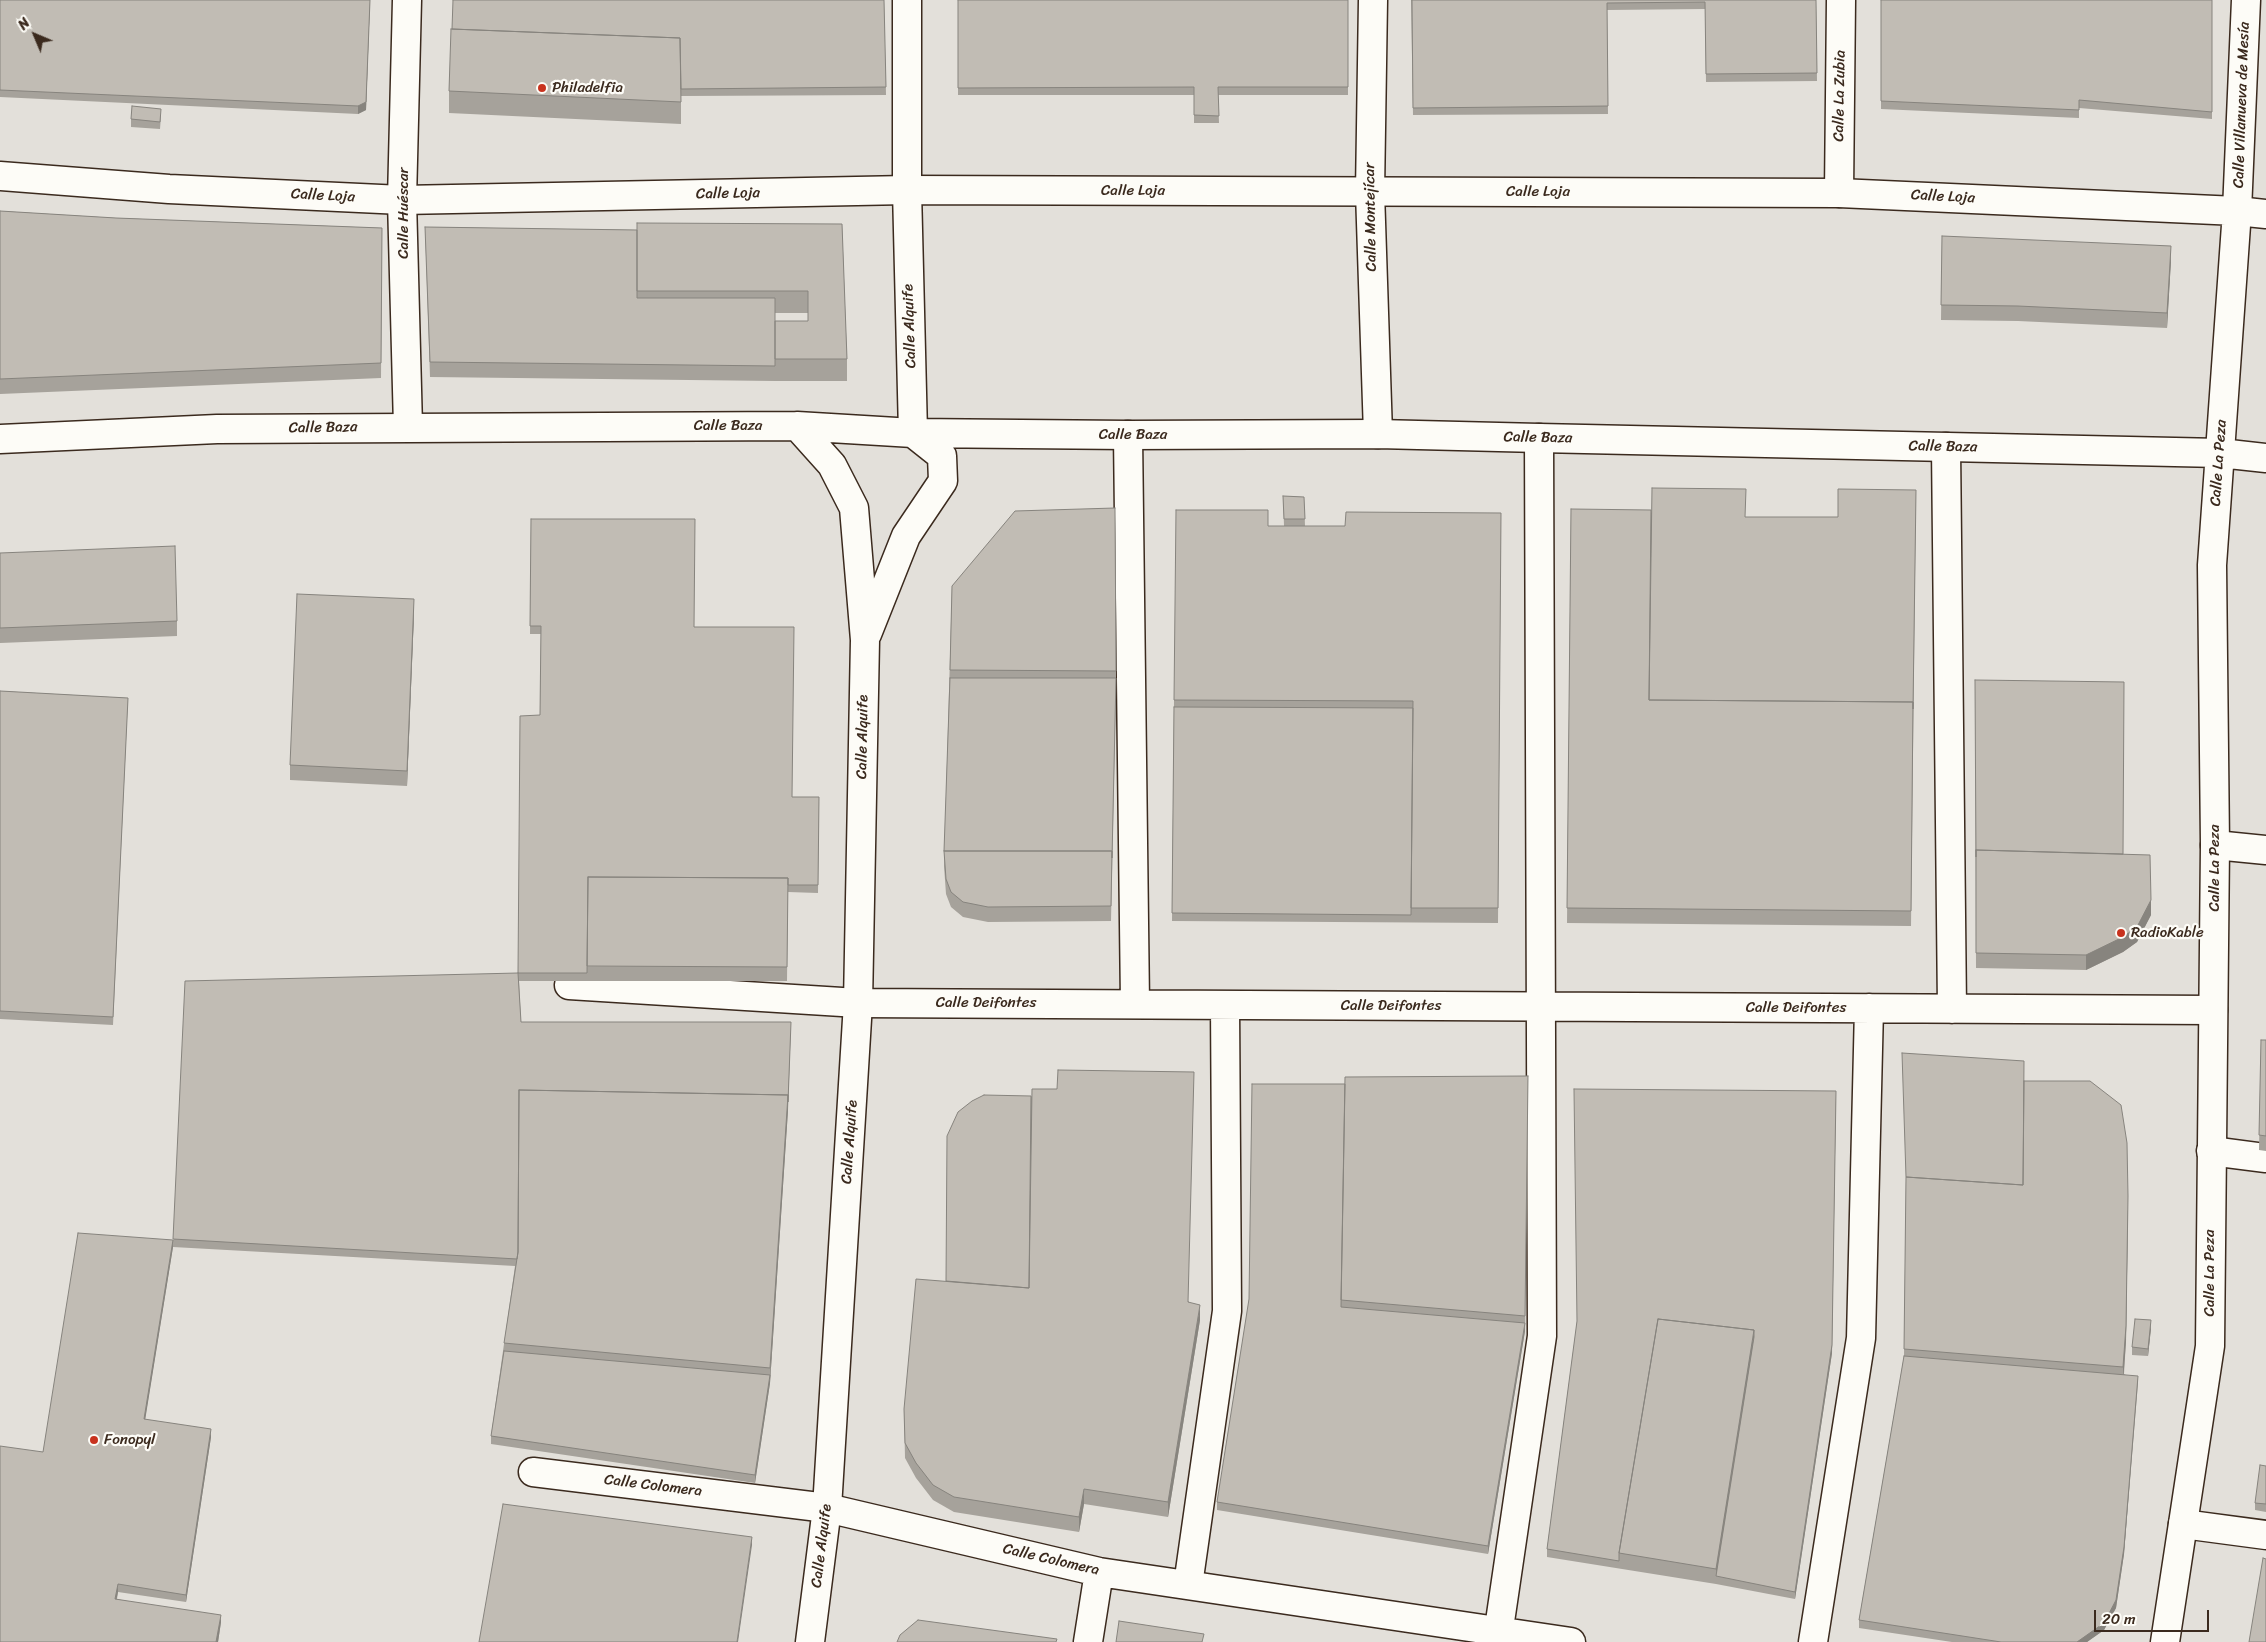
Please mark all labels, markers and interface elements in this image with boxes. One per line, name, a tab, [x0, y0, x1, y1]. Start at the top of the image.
north arrow	[10, 10, 60, 60]
text: N	[12, 12, 36, 36]
street label: Calle Villanueva de Mesía	[2230, 21, 2254, 189]
street label: Calle La Zubia	[1830, 50, 1850, 142]
place label: Philadelfia	[552, 79, 623, 97]
marker: Philadelfia	[536, 82, 548, 94]
street label: Calle Montejícar	[1361, 162, 1381, 272]
street label: Calle Huéscar	[395, 167, 413, 259]
street label: Calle Loja	[1101, 182, 1165, 200]
street label: Calle Loja	[1506, 183, 1570, 201]
street label: Calle Loja	[696, 184, 760, 204]
street label: Calle Loja	[291, 185, 355, 207]
street label: Calle Loja	[1911, 186, 1975, 208]
street label: Calle Alquife	[900, 284, 920, 368]
street label: Calle Baza	[694, 417, 762, 435]
street label: Calle Baza	[288, 418, 358, 438]
street label: Calle La Peza	[2207, 419, 2231, 507]
street label: Calle Baza	[1099, 426, 1167, 444]
street label: Calle Baza	[1503, 428, 1573, 448]
street label: Calle Baza	[1908, 437, 1978, 457]
street label: Calle Alquife	[853, 695, 873, 779]
street label: Calle La Peza	[2206, 825, 2224, 911]
place label: RadioKable	[2131, 924, 2204, 942]
marker: RadioKable	[2115, 927, 2127, 939]
street label: Calle Deifontes	[936, 994, 1036, 1012]
street label: Calle Deifontes	[1341, 997, 1441, 1015]
street label: Calle Deifontes	[1746, 999, 1846, 1017]
street label: Calle Alquife	[838, 1099, 862, 1185]
street label: Calle La Peza	[2201, 1230, 2219, 1316]
place label: Fonopyl	[104, 1431, 155, 1449]
marker: Fonopyl	[88, 1434, 100, 1446]
street label: Calle Colomera	[603, 1471, 703, 1501]
street label: Calle Alquife	[808, 1503, 836, 1589]
street label: Calle Colomera	[1001, 1540, 1101, 1580]
scale bar	[2096, 1600, 2211, 1632]
text: 20 m	[2102, 1606, 2136, 1632]

